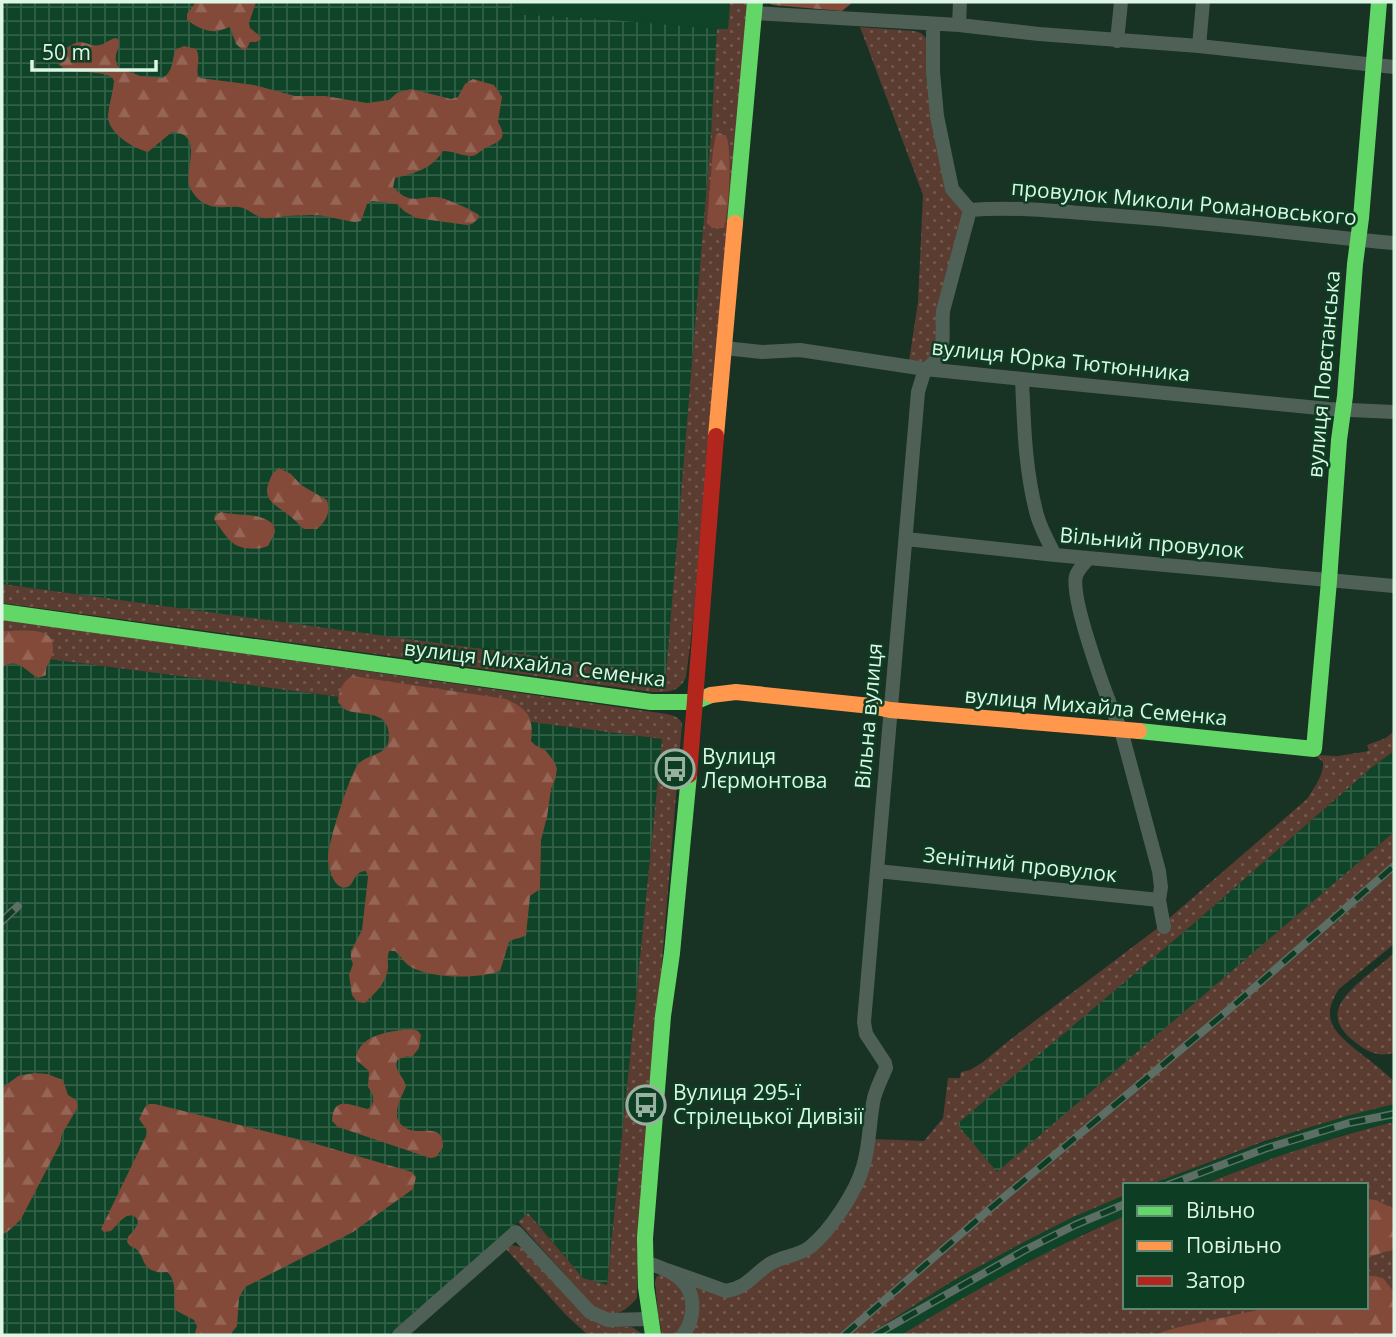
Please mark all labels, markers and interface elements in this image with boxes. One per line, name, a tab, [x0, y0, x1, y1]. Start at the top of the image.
scale bar	[32, 28, 156, 72]
text: 50 m	[42, 38, 91, 66]
street label: провулок Миколи Романовського	[1010, 173, 1358, 231]
street label: вулиця Повстанська	[1300, 269, 1346, 479]
street label: вулиця Юрка Тютюнника	[930, 333, 1192, 388]
street label: Вільний провулок	[1059, 520, 1246, 564]
street label: вулиця Михайла Семенка	[403, 633, 668, 693]
street label: Вільна вулиця	[848, 642, 888, 790]
street label: вулиця Михайла Семенка	[964, 681, 1229, 731]
place label: Вулиця Лєрмонтова	[702, 742, 828, 794]
bus stop icon: Вулиця Лєрмонтова	[654, 748, 696, 790]
street label: Зенітний провулок	[922, 840, 1118, 888]
place label: Вулиця 295-ї Стрілецької Дивізії	[673, 1078, 864, 1130]
bus stop icon: Вулиця 295-ї Стрілецької Дивізії	[625, 1084, 667, 1126]
legend	[1123, 1183, 1368, 1309]
text: Вільно	[1186, 1196, 1255, 1224]
text: Повільно	[1186, 1231, 1282, 1259]
text: Затор	[1186, 1266, 1245, 1294]

